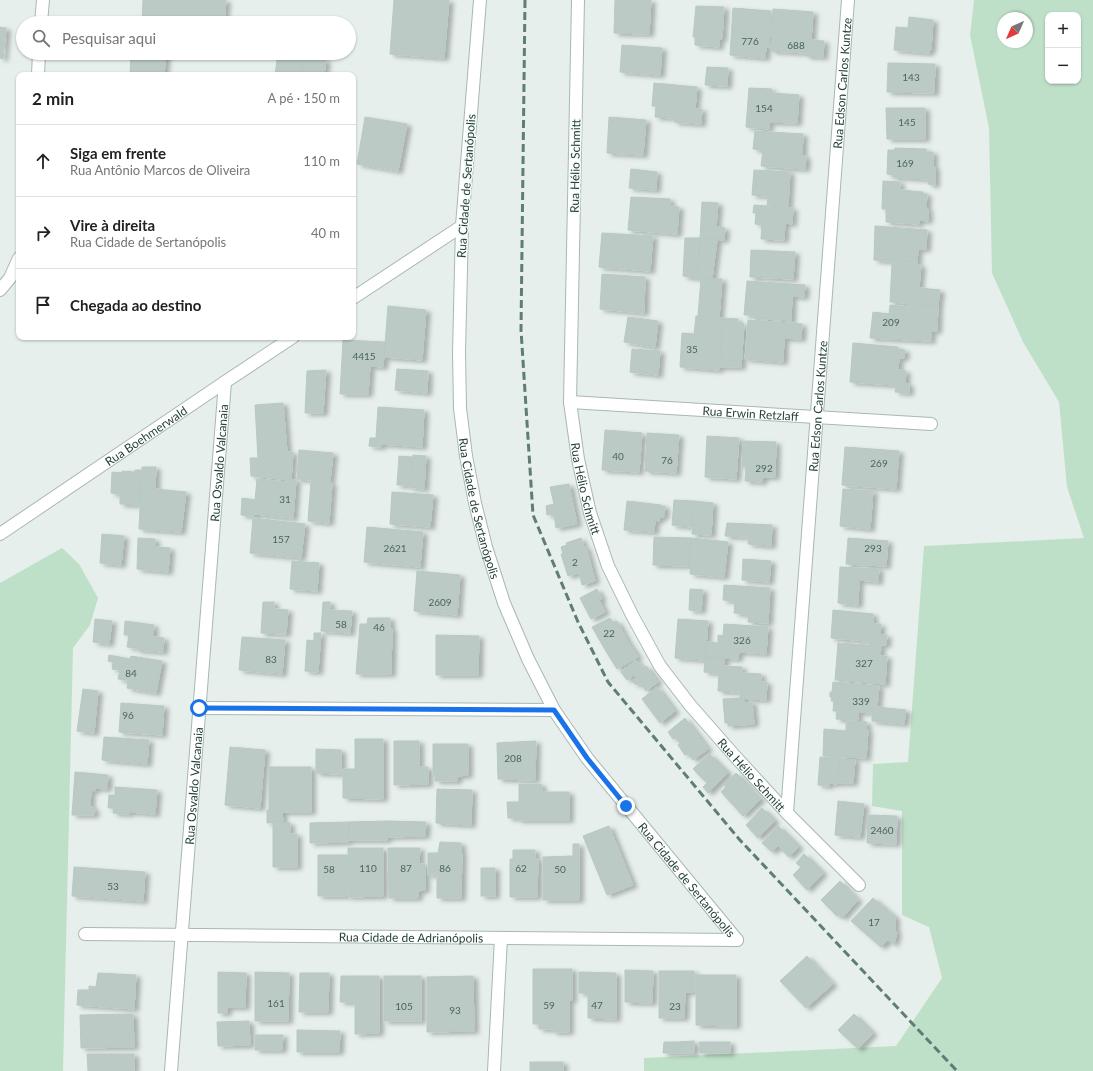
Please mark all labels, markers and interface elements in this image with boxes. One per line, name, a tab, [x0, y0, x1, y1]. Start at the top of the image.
north arrow	[997, 12, 1033, 48]
map controls	[1045, 12, 1081, 84]
button: +	[1045, 12, 1081, 48]
search box	[16, 16, 356, 60]
street label: Rua Edson Carlos Kuntze	[829, 17, 854, 149]
icon: search	[30, 27, 52, 49]
text: Pesquisar aqui	[62, 29, 156, 47]
house number: 776	[741, 35, 759, 47]
house number: 688	[787, 39, 805, 51]
button: −	[1045, 48, 1081, 84]
house number: 143	[902, 71, 920, 83]
text: 2 min	[32, 88, 74, 109]
text: A pé · 150 m	[267, 90, 340, 106]
house number: 154	[755, 102, 773, 114]
street label: Rua Cidade de Sertanópolis	[453, 114, 479, 258]
house number: 145	[898, 116, 916, 128]
street label: Rua Hélio Schmitt	[567, 118, 583, 213]
text: Siga em frente	[70, 144, 166, 162]
icon: ahead	[32, 150, 54, 172]
text: 110 m	[303, 153, 340, 169]
house number: 169	[896, 157, 914, 169]
text: Rua Antônio Marcos de Oliveira	[70, 162, 250, 178]
text: Vire à direita	[70, 216, 155, 234]
icon: right	[32, 222, 54, 244]
text: 40 m	[311, 225, 340, 241]
text: Rua Cidade de Sertanópolis	[70, 234, 226, 250]
icon: arrive	[32, 294, 54, 316]
text: Chegada ao destino	[70, 296, 201, 314]
house number: 209	[882, 316, 900, 328]
street label: Rua Edson Carlos Kuntze	[805, 340, 830, 472]
house number: 35	[686, 343, 698, 355]
house number: 4415	[352, 350, 376, 362]
street label: Rua Boehmerwald	[102, 402, 190, 469]
street label: Rua Osvaldo Valcanaia	[207, 403, 231, 522]
street label: Rua Erwin Retzlaff	[702, 403, 799, 423]
street label: Rua Cidade de Sertanópolis	[456, 437, 503, 581]
street label: Rua Hélio Schmitt	[568, 442, 604, 537]
house number: 40	[612, 450, 624, 462]
house number: 76	[661, 454, 673, 466]
house number: 269	[870, 457, 888, 469]
house number: 292	[755, 462, 773, 474]
house number: 31	[279, 493, 291, 505]
house number: 157	[272, 533, 290, 545]
house number: 2621	[383, 542, 407, 554]
house number: 293	[864, 542, 882, 554]
house number: 2	[572, 556, 578, 568]
house number: 2609	[428, 596, 452, 608]
house number: 58	[335, 618, 347, 630]
house number: 46	[373, 621, 385, 633]
house number: 22	[603, 627, 615, 639]
house number: 326	[733, 634, 751, 646]
house number: 83	[265, 653, 277, 665]
house number: 327	[855, 657, 873, 669]
house number: 84	[125, 667, 137, 679]
house number: 339	[852, 695, 870, 707]
route start	[190, 699, 208, 717]
house number: 96	[122, 709, 134, 721]
street label: Rua Osvaldo Valcanaia	[181, 726, 205, 845]
street label: Rua Hélio Schmitt	[715, 735, 790, 815]
house number: 208	[504, 752, 522, 764]
route end	[617, 797, 635, 815]
street label: Rua Cidade de Sertanópolis	[635, 819, 739, 940]
house number: 2460	[870, 824, 894, 836]
house number: 110	[359, 862, 377, 874]
house number: 87	[400, 862, 412, 874]
house number: 86	[439, 862, 451, 874]
house number: 62	[515, 862, 527, 874]
house number: 58	[323, 863, 335, 875]
house number: 50	[554, 863, 566, 875]
house number: 53	[107, 880, 119, 892]
house number: 17	[868, 916, 880, 928]
street label: Rua Cidade de Adrianópolis	[339, 929, 483, 945]
house number: 161	[267, 997, 285, 1009]
house number: 59	[543, 999, 555, 1011]
house number: 47	[591, 999, 603, 1011]
house number: 105	[395, 1000, 413, 1012]
house number: 23	[669, 1000, 681, 1012]
house number: 93	[449, 1004, 461, 1016]

